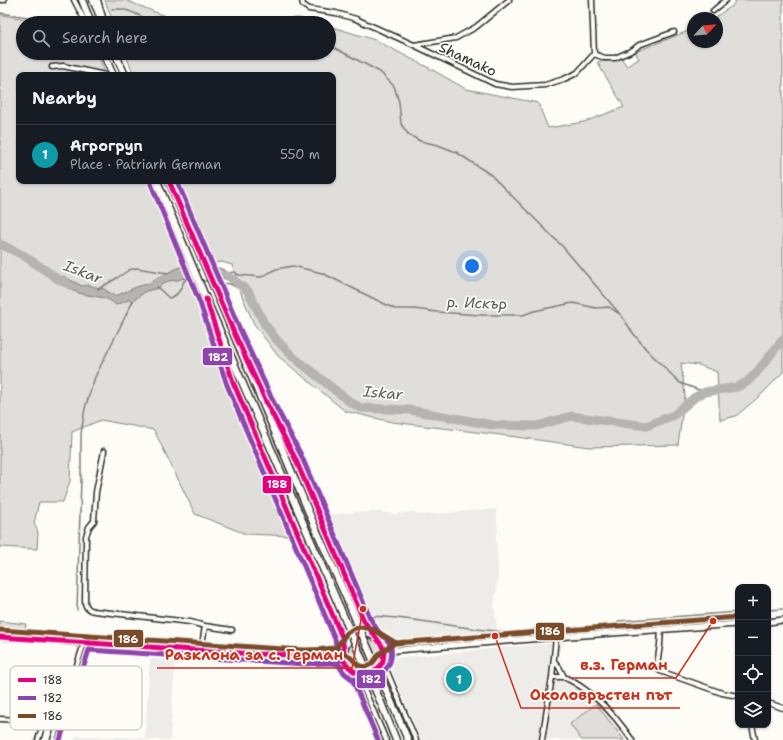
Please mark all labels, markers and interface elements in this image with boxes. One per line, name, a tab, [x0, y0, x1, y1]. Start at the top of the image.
north arrow	[687, 12, 723, 48]
search box	[16, 16, 336, 60]
icon: search	[30, 27, 52, 49]
text: Search here	[62, 28, 148, 48]
street label: Shamako	[436, 38, 500, 80]
text: Nearby	[32, 87, 97, 109]
text: Агрогруп	[70, 136, 143, 156]
text: 1	[42, 146, 48, 163]
text: 550 m	[280, 146, 320, 163]
text: Place · Patriarh German	[70, 156, 221, 173]
water label: Iskar	[60, 255, 106, 289]
your location	[462, 256, 482, 276]
water label: р. Искър	[446, 292, 507, 314]
line badge: 182	[202, 347, 233, 366]
text: 182	[208, 350, 228, 365]
water label: Iskar	[361, 381, 405, 405]
line badge: 188	[262, 475, 292, 494]
text: 188	[267, 477, 288, 492]
map controls	[735, 584, 771, 728]
button: +	[735, 584, 771, 620]
button: −	[735, 620, 771, 656]
line badge: 186	[535, 622, 565, 641]
text: 186	[540, 624, 560, 639]
line badge: 186	[113, 629, 144, 648]
text: 186	[118, 632, 138, 647]
callout: Разклона за с. Герман	[157, 641, 352, 668]
text: Разклона за с. Герман	[165, 645, 343, 665]
callout: в.з. Герман	[572, 651, 676, 678]
text: в.з. Герман	[580, 655, 668, 675]
button: locate	[735, 656, 771, 692]
pin: 1	[446, 664, 472, 694]
legend	[10, 666, 142, 730]
line badge: 182	[356, 669, 386, 689]
text: 182	[361, 672, 381, 687]
text: 188	[43, 673, 63, 688]
callout: Околовръстен път	[521, 681, 680, 708]
text: Околовръстен път	[530, 685, 672, 705]
text: 182	[43, 691, 62, 706]
button: layers	[735, 692, 771, 728]
text: 186	[43, 709, 63, 724]

